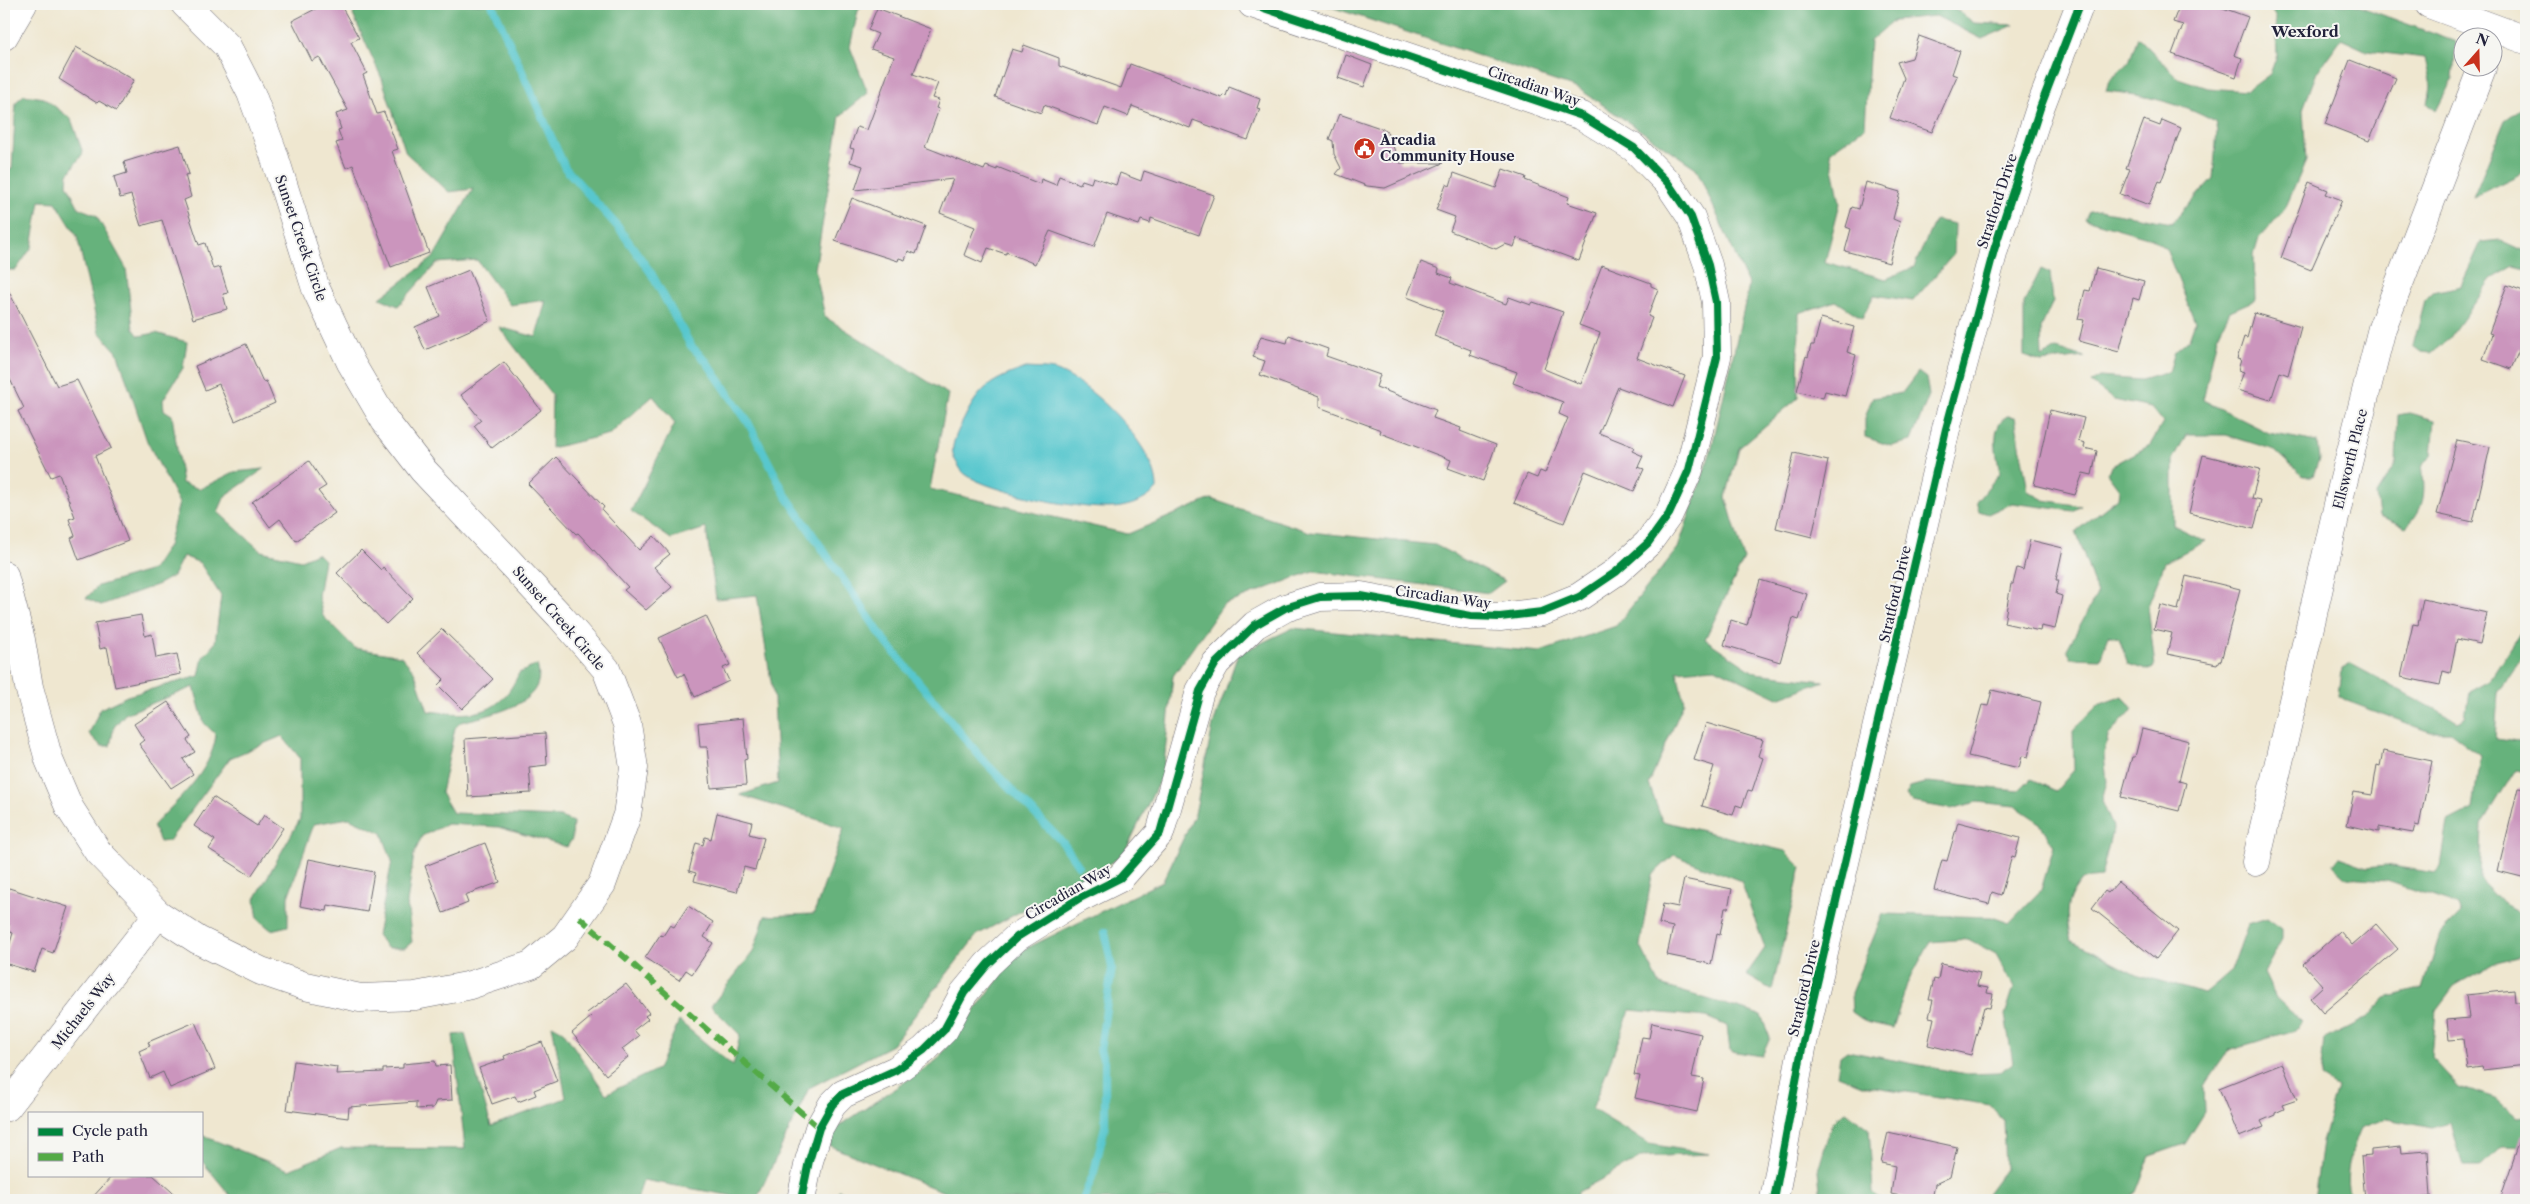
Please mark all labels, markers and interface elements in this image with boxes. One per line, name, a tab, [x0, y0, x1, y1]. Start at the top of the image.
district label: Wexford	[2270, 22, 2339, 41]
north arrow	[2452, 28, 2502, 78]
text: N	[2474, 29, 2491, 50]
street label: Circadian Way	[1485, 62, 1583, 110]
place label: Arcadia Community House	[1379, 131, 1515, 165]
public building icon: Arcadia Community House	[1352, 136, 1376, 160]
street label: Stratford Drive	[1973, 151, 2021, 251]
street label: Sunset Creek Circle	[271, 173, 331, 304]
street label: Ellsworth Place	[2329, 407, 2371, 511]
street label: Stratford Drive	[1875, 543, 1915, 644]
street label: Sunset Creek Circle	[509, 562, 609, 674]
street label: Circadian Way	[1394, 581, 1492, 613]
street label: Circadian Way	[1022, 860, 1114, 924]
street label: Stratford Drive	[1784, 937, 1824, 1038]
street label: Michaels Way	[48, 969, 119, 1053]
legend	[28, 1112, 202, 1176]
text: Cycle path	[72, 1121, 149, 1140]
text: Path	[72, 1147, 105, 1166]

